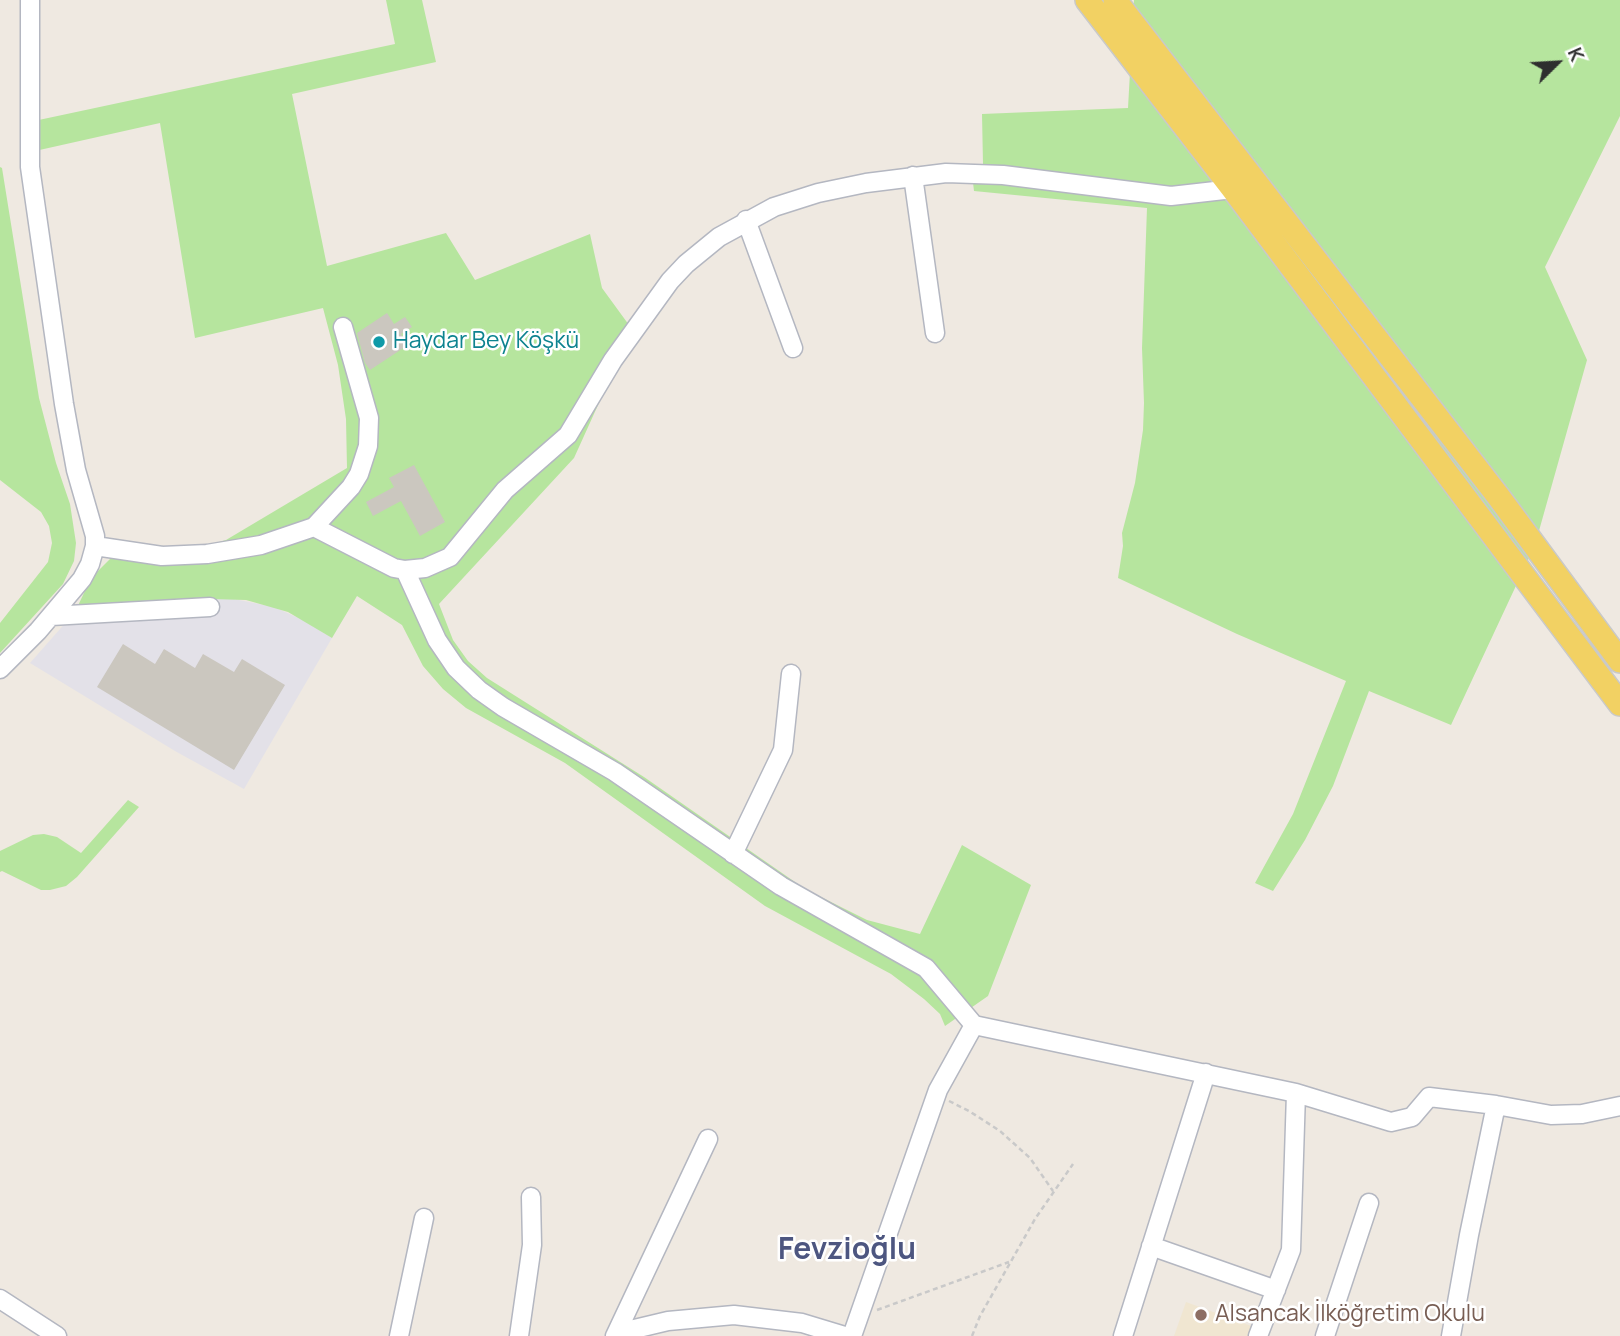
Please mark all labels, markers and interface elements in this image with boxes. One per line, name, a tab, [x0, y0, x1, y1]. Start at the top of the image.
north arrow	[1522, 28, 1592, 98]
text: K	[1562, 44, 1591, 65]
place label: Haydar Bey Köşkü	[393, 328, 579, 356]
marker: Haydar Bey Köşkü	[371, 334, 387, 350]
district label: Fevzioğlu	[778, 1233, 916, 1269]
place label: Alsancak İlköğretim Okulu	[1215, 1301, 1485, 1329]
marker: Alsancak İlköğretim Okulu	[1193, 1307, 1209, 1323]

